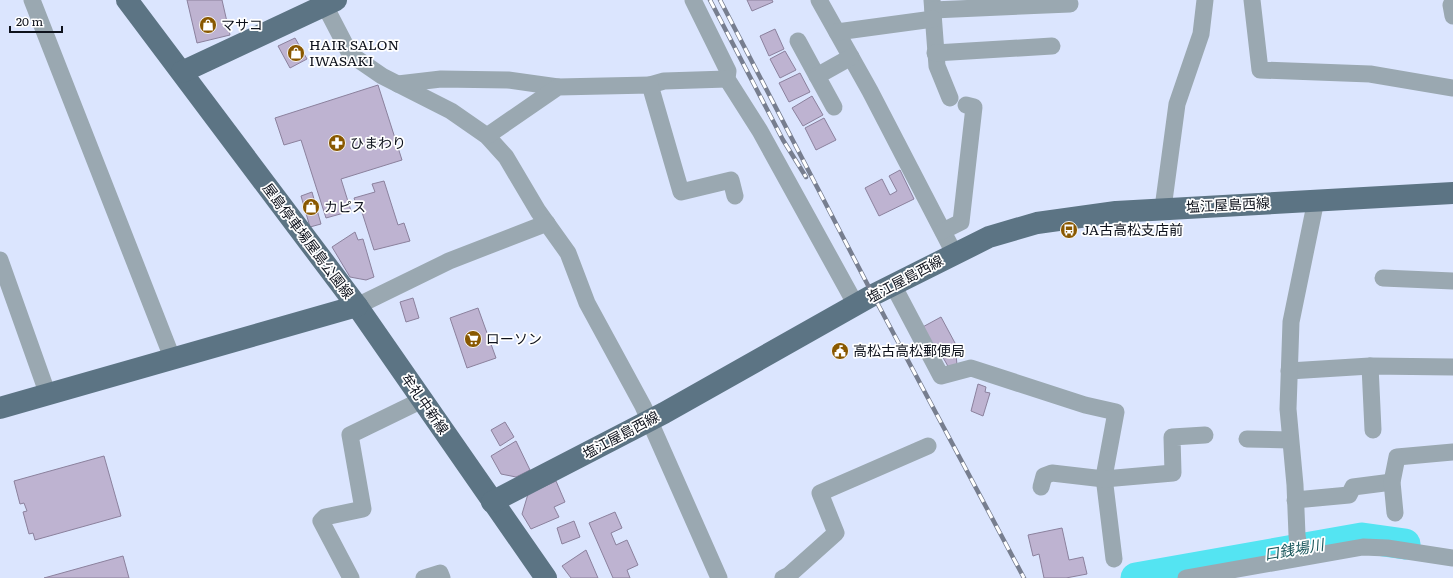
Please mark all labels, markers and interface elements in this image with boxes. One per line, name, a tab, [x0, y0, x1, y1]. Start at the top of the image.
scale bar	[10, 8, 62, 34]
text: 20 m	[16, 12, 43, 30]
place label: マサコ	[221, 14, 263, 34]
shop icon: マサコ	[198, 15, 218, 35]
place label: HAIR SALON IWASAKI	[309, 34, 399, 70]
shop icon: HAIR SALON IWASAKI	[286, 43, 306, 63]
place label: ひまわり	[350, 132, 406, 152]
pharmacy icon: ひまわり	[327, 133, 347, 153]
street label: 屋島停車場屋島公園線	[259, 178, 359, 302]
street label: 塩江屋島西線	[1185, 192, 1270, 216]
place label: カピス	[324, 196, 366, 216]
shop icon: カピス	[301, 197, 321, 217]
place label: JA古高松支店前	[1082, 219, 1183, 239]
bus stop icon: JA古高松支店前	[1059, 220, 1079, 240]
street label: 塩江屋島西線	[863, 250, 946, 307]
place label: ローソン	[486, 328, 542, 348]
supermarket icon: ローソン	[463, 329, 483, 349]
place label: 高松古高松郵便局	[853, 340, 965, 360]
public building icon: 高松古高松郵便局	[830, 341, 850, 361]
street label: 牟礼中新線	[398, 369, 454, 438]
street label: 塩江屋島西線	[579, 406, 662, 463]
water label: 口銭場川	[1262, 532, 1327, 565]

